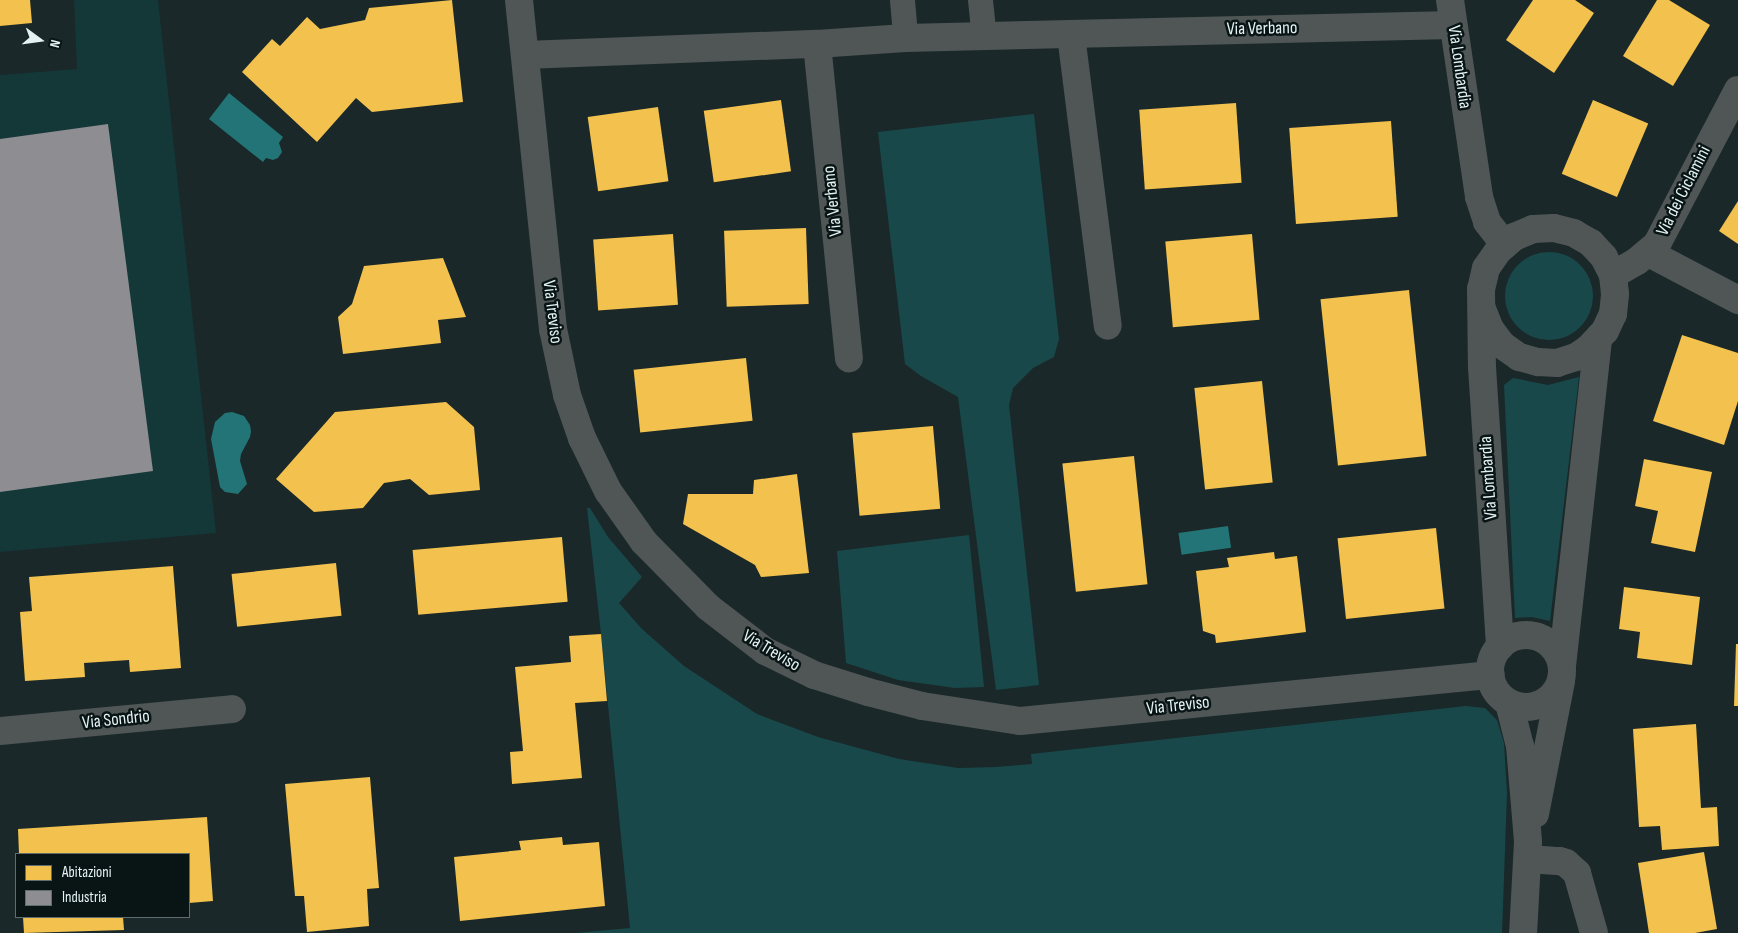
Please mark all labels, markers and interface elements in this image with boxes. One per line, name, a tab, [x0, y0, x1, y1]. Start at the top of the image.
north arrow	[15, 15, 65, 65]
street label: Via Verbano	[1226, 18, 1298, 40]
street label: Via Lombardia	[1442, 24, 1476, 110]
text: N	[46, 38, 64, 49]
street label: Via dei Ciclamini	[1652, 143, 1716, 239]
street label: Via Verbano	[819, 165, 847, 237]
street label: Via Treviso	[537, 279, 567, 345]
street label: Via Lombardia	[1475, 435, 1503, 521]
street label: Via Treviso	[738, 625, 804, 677]
street label: Via Treviso	[1145, 692, 1211, 720]
street label: Via Sondrio	[81, 706, 151, 734]
legend	[15, 853, 190, 918]
text: Abitazioni	[62, 863, 112, 882]
text: Industria	[62, 888, 107, 907]

